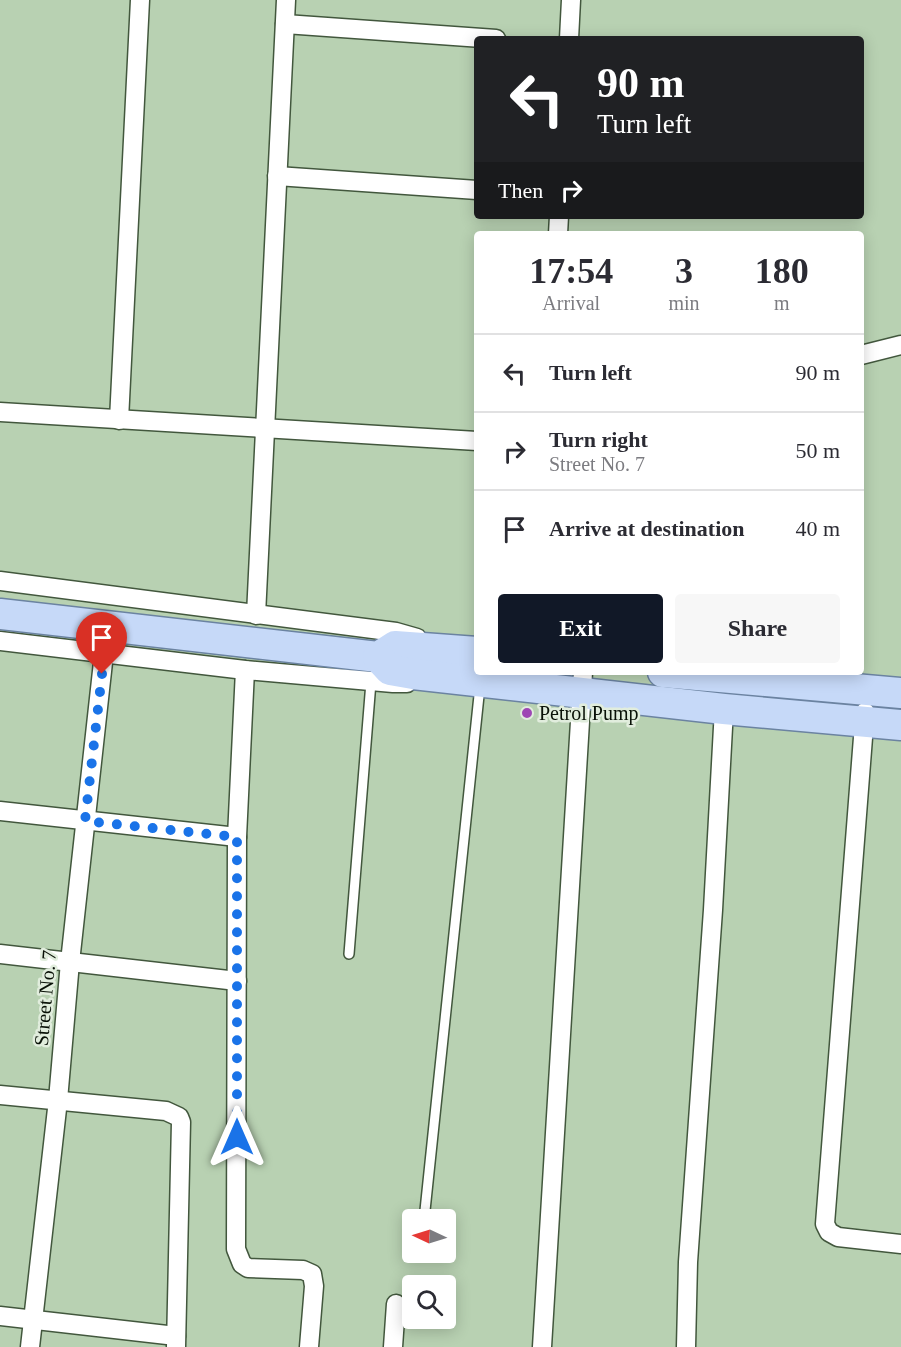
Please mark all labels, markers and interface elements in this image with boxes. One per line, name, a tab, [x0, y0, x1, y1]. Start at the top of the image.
icon: left	[498, 60, 576, 138]
text: 90 m	[597, 60, 685, 106]
text: Turn left	[597, 109, 691, 139]
icon: right	[555, 174, 588, 207]
text: Then	[498, 178, 543, 203]
text: 17:54	[529, 251, 613, 291]
text: 3	[675, 251, 693, 291]
text: 180	[755, 251, 809, 291]
text: Arrival	[542, 292, 600, 314]
text: min	[668, 292, 700, 314]
text: m	[774, 292, 790, 314]
icon: left	[498, 357, 531, 390]
text: Turn left	[549, 360, 632, 385]
text: 90 m	[795, 360, 840, 385]
text: Turn right	[549, 427, 648, 452]
icon: right	[498, 435, 531, 468]
text: 50 m	[795, 438, 840, 463]
text: Street No. 7	[549, 453, 645, 475]
icon: arrive	[498, 513, 531, 546]
text: Arrive at destination	[549, 516, 745, 541]
text: 40 m	[795, 516, 840, 541]
button: Exit	[498, 594, 663, 663]
button: Share	[675, 594, 840, 663]
pin	[76, 612, 127, 674]
icon: arrive	[85, 621, 118, 654]
place label: Petrol Pump	[539, 702, 638, 725]
marker: Petrol Pump	[520, 706, 534, 720]
street label: Street No. 7	[30, 949, 60, 1047]
position arrow	[205, 1105, 269, 1169]
north arrow	[402, 1209, 456, 1263]
map controls	[402, 1209, 456, 1329]
button: search	[402, 1275, 456, 1329]

